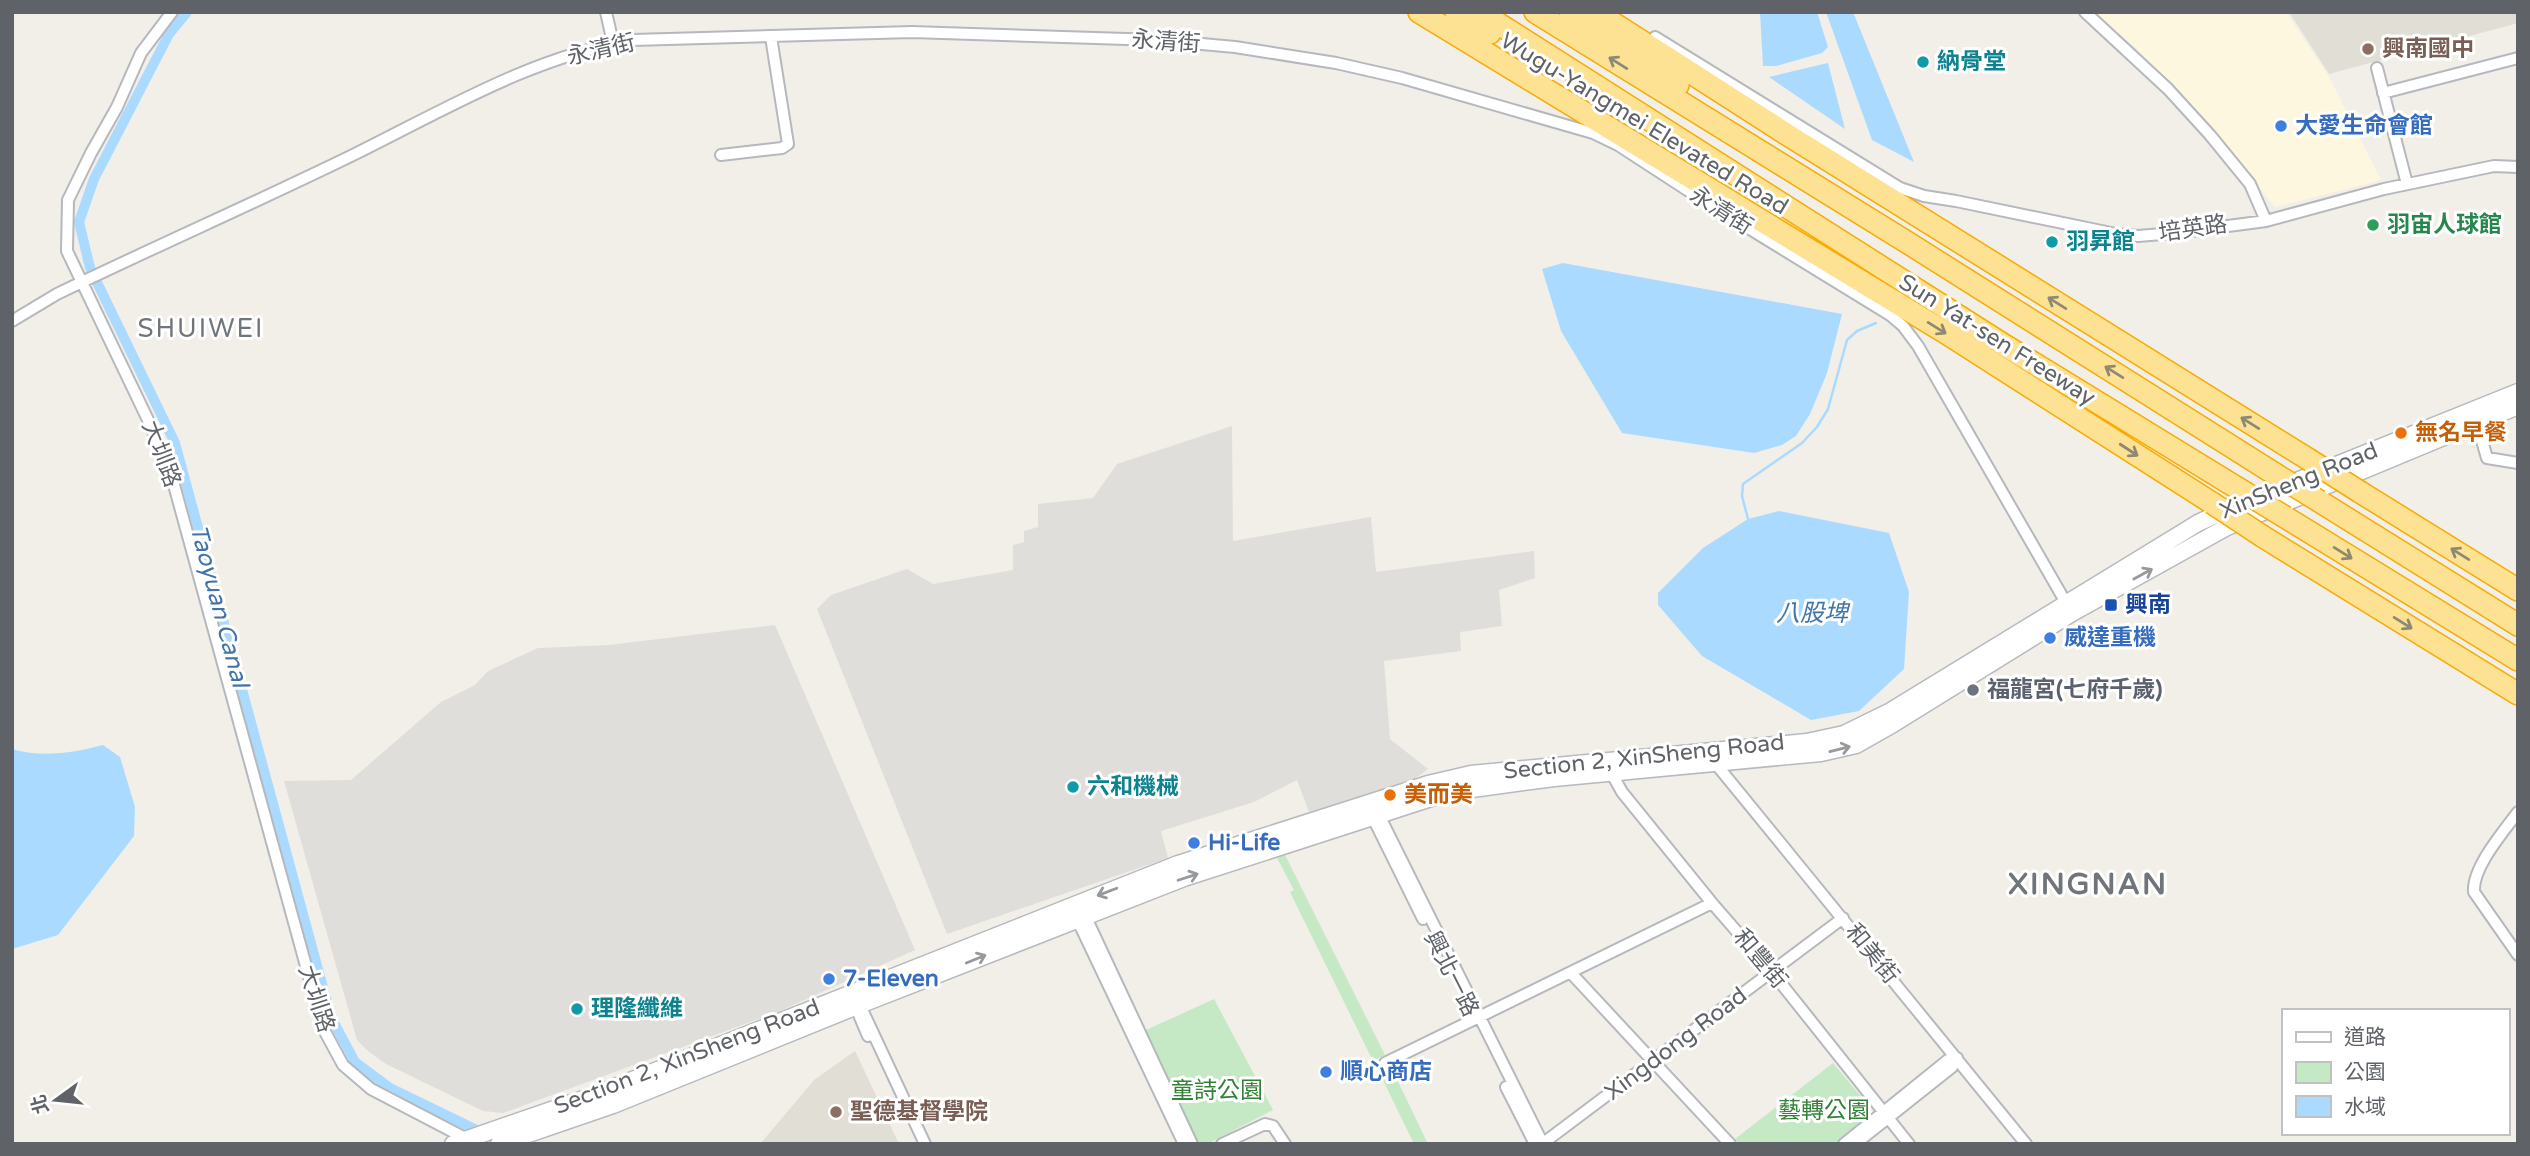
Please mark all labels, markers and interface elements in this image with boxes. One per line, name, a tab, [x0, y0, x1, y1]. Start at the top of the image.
street label: 永清街	[1131, 26, 1201, 58]
street label: Wugu-Yangmei Elevated Road	[1495, 27, 1793, 221]
street label: 永清街	[564, 29, 638, 71]
place label: 興南國中	[2382, 35, 2474, 63]
marker: 興南國中	[2360, 41, 2376, 57]
place label: 納骨堂	[1937, 48, 2006, 76]
marker: 納骨堂	[1915, 54, 1931, 70]
one-way arrow	[1608, 56, 1628, 70]
place label: 大愛生命會館	[2295, 112, 2433, 140]
marker: 大愛生命會館	[2273, 118, 2289, 134]
street label: 永清街	[1684, 181, 1758, 241]
street label: 培英路	[2157, 210, 2229, 248]
place label: 羽宙人球館	[2387, 211, 2502, 239]
marker: 羽宙人球館	[2365, 217, 2381, 233]
place label: 羽昇館	[2066, 228, 2135, 256]
marker: 羽昇館	[2044, 234, 2060, 250]
street label: Sun Yat-sen Freeway	[1894, 268, 2100, 412]
one-way arrow	[2047, 295, 2067, 309]
district label: SHUIWEI	[137, 313, 265, 344]
one-way arrow	[1927, 321, 1947, 335]
one-way arrow	[2104, 365, 2124, 379]
one-way arrow	[2241, 416, 2260, 431]
street label: 大圳路	[136, 417, 186, 491]
place label: 無名早餐	[2415, 419, 2507, 447]
marker: 無名早餐	[2393, 425, 2409, 441]
street label: XinSheng Road	[2216, 437, 2382, 525]
one-way arrow	[2119, 443, 2138, 458]
water label: Taoyuan Canal	[183, 522, 255, 693]
one-way arrow	[2333, 545, 2352, 560]
one-way arrow	[2450, 547, 2470, 561]
one-way arrow	[2132, 567, 2152, 581]
place label: 興南	[2125, 591, 2171, 619]
marker: 興南	[2103, 597, 2119, 613]
water label: 八股埤	[1776, 599, 1851, 628]
one-way arrow	[2393, 616, 2412, 631]
place label: 威達重機	[2064, 624, 2156, 652]
marker: 威達重機	[2042, 630, 2058, 646]
place label: 福龍宮(七府千歲)	[1987, 676, 2162, 704]
marker: 福龍宮(七府千歲)	[1965, 682, 1981, 698]
street label: Section 2, XinSheng Road	[1502, 728, 1786, 786]
one-way arrow	[1828, 742, 1851, 755]
place label: 六和機械	[1087, 773, 1179, 801]
marker: 六和機械	[1065, 779, 1081, 795]
place label: 美而美	[1404, 781, 1473, 809]
marker: 美而美	[1382, 787, 1398, 803]
place label: Hi-Life	[1208, 829, 1280, 857]
marker: Hi-Life	[1186, 835, 1202, 851]
district label: XINGNAN	[2008, 866, 2168, 903]
one-way arrow	[1177, 870, 1199, 883]
one-way arrow	[1096, 887, 1118, 899]
street label: 和美街	[1839, 918, 1905, 990]
street label: 和豐街	[1727, 924, 1793, 994]
street label: 興北一路	[1418, 927, 1484, 1021]
one-way arrow	[964, 951, 986, 964]
street label: 大圳路	[292, 962, 340, 1036]
place label: 7-Eleven	[843, 965, 939, 993]
marker: 7-Eleven	[821, 971, 837, 987]
street label: Xingdong Road	[1599, 982, 1753, 1106]
street label: Section 2, XinSheng Road	[550, 993, 824, 1121]
place label: 理隆纖維	[591, 995, 683, 1023]
marker: 理隆纖維	[569, 1001, 585, 1017]
legend	[2282, 1009, 2509, 1135]
text: 道路	[2344, 1025, 2386, 1050]
place label: 順心商店	[1340, 1058, 1432, 1086]
text: 公園	[2344, 1060, 2386, 1085]
marker: 順心商店	[1318, 1064, 1334, 1080]
north arrow	[21, 1065, 91, 1135]
park label: 童詩公園	[1171, 1077, 1263, 1105]
text: 北	[27, 1092, 54, 1116]
text: 水域	[2344, 1095, 2386, 1120]
park label: 藝轉公園	[1778, 1097, 1870, 1125]
place label: 聖德基督學院	[850, 1098, 988, 1126]
marker: 聖德基督學院	[828, 1104, 844, 1120]

